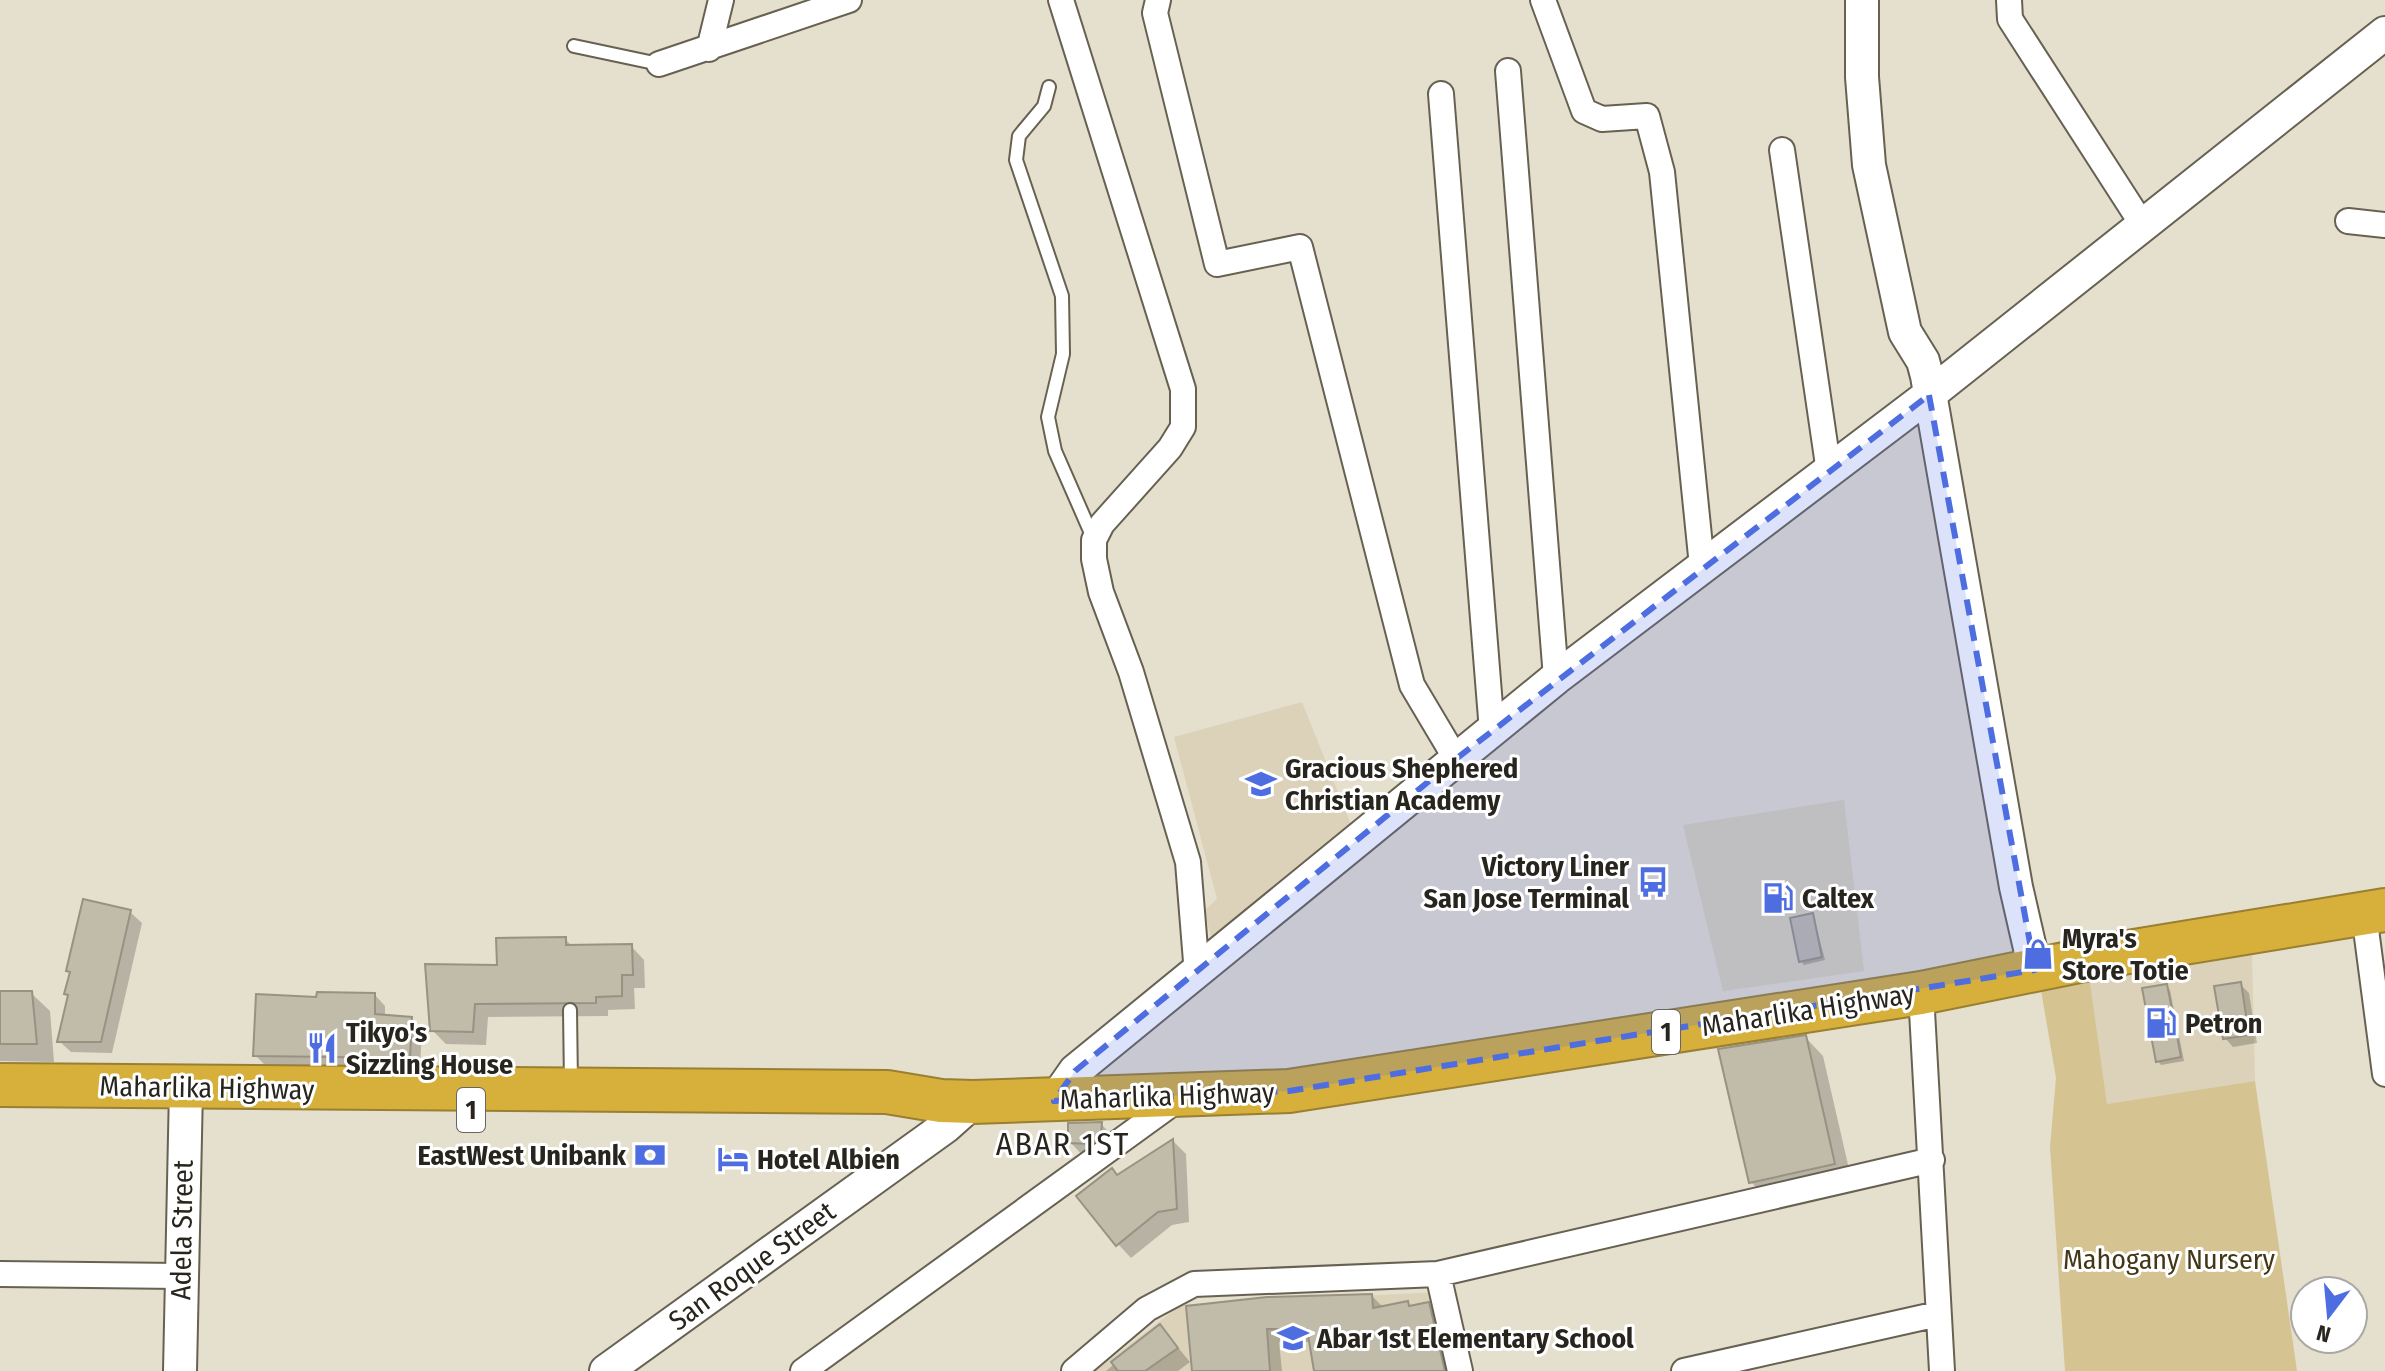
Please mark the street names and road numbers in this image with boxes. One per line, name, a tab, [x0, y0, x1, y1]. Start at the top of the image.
street label: Maharlika Highway	[1699, 977, 1917, 1043]
road number: 1	[1652, 1010, 1680, 1054]
street label: Maharlika Highway	[99, 1070, 315, 1106]
street label: Maharlika Highway	[1059, 1076, 1275, 1116]
road number: 1	[457, 1088, 485, 1132]
street label: Adela Street	[164, 1159, 200, 1300]
street label: San Roque Street	[662, 1194, 842, 1337]

